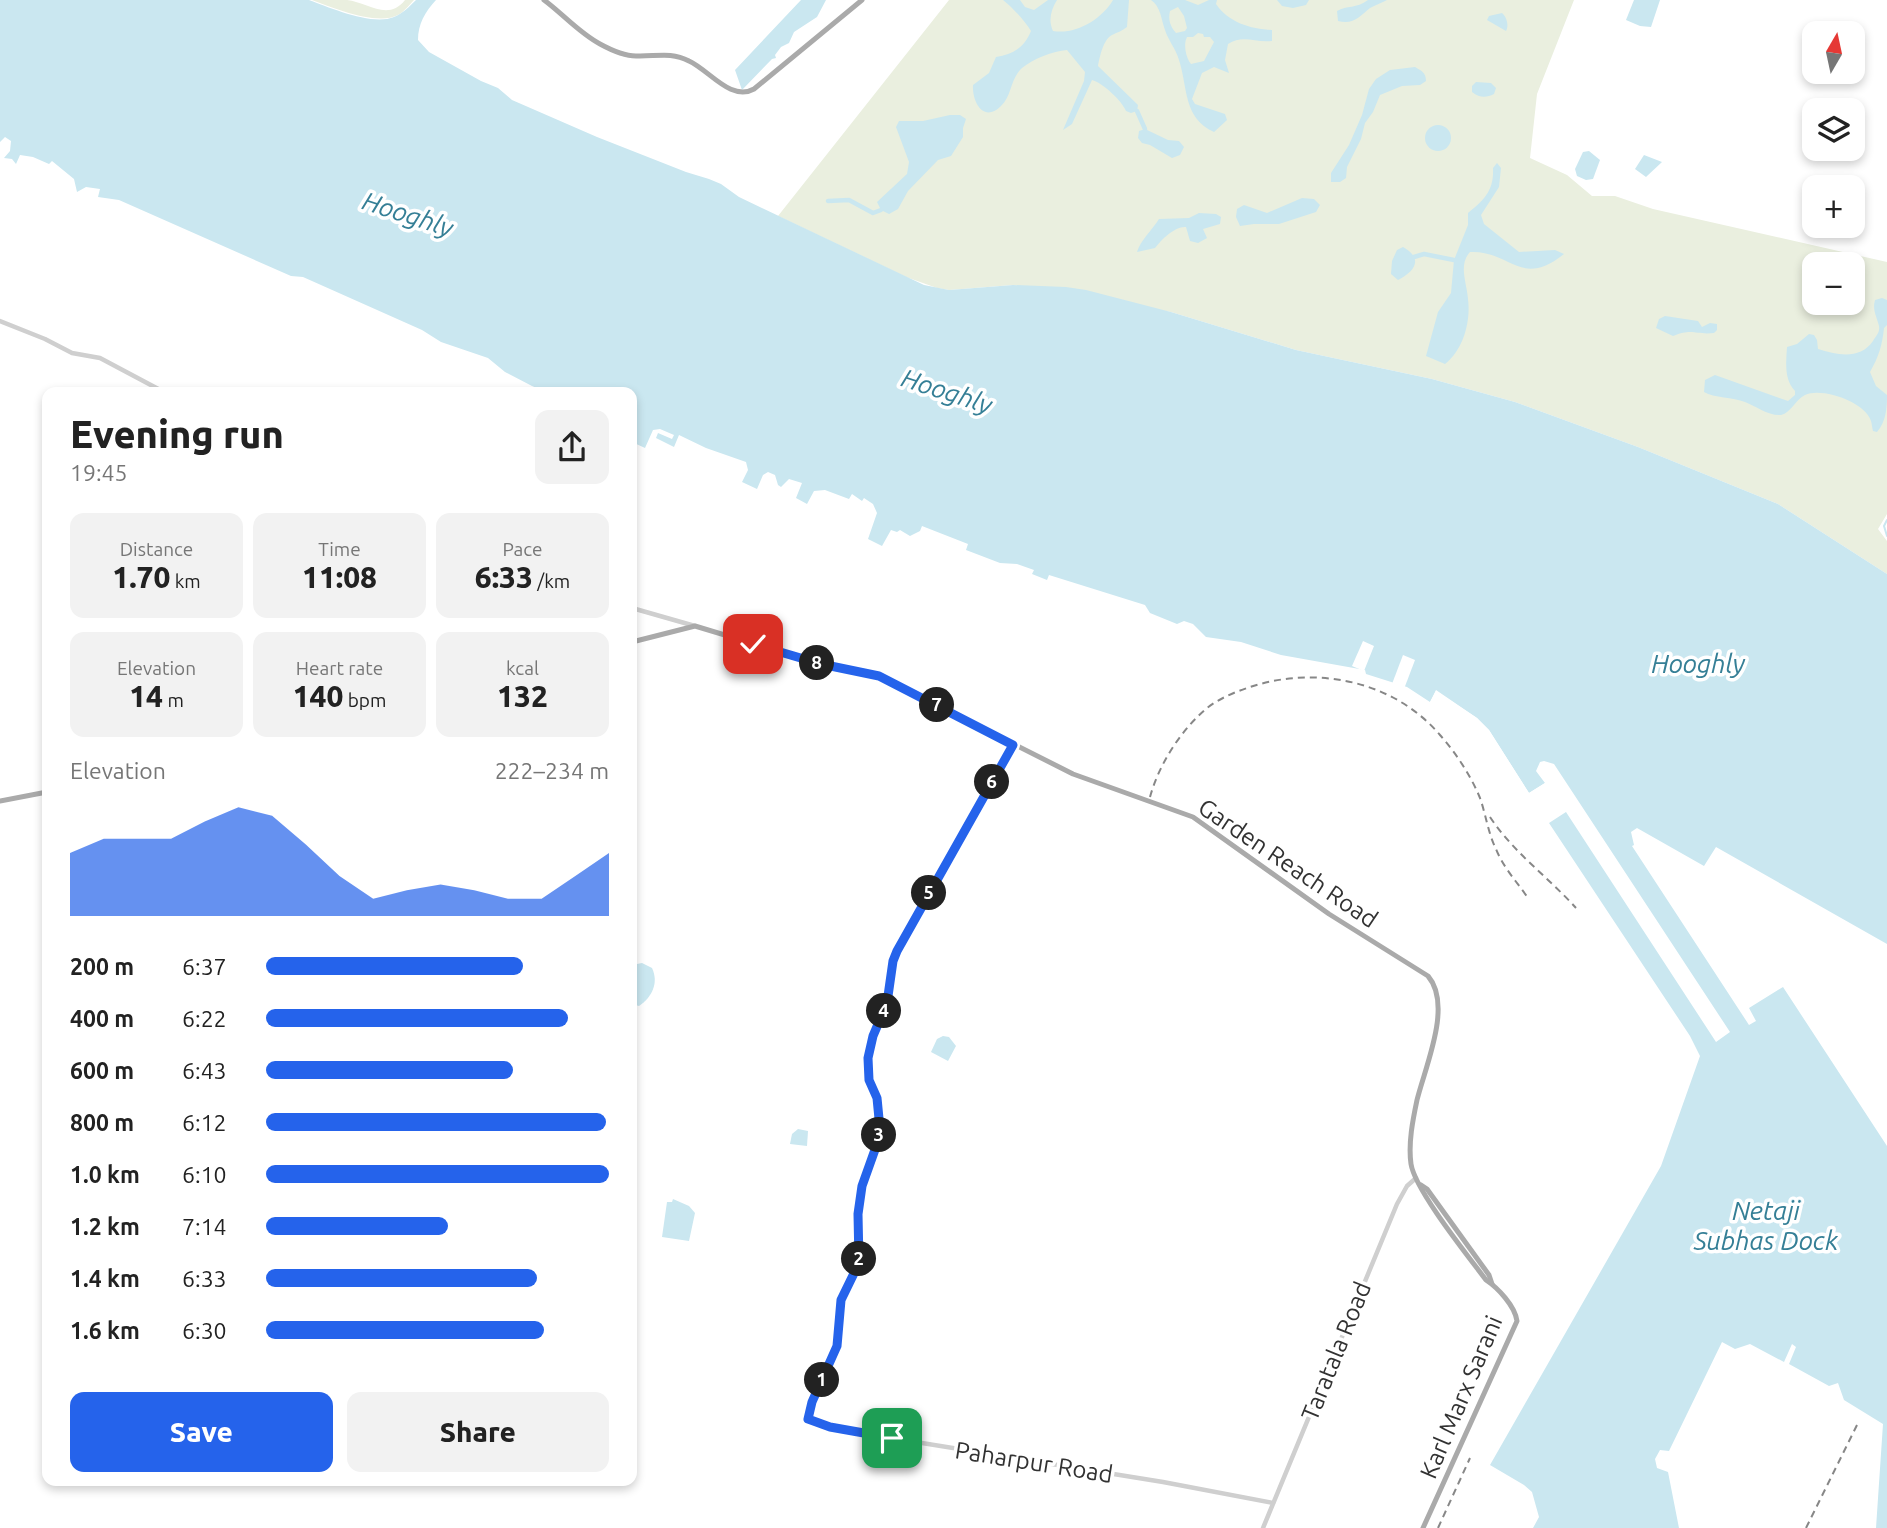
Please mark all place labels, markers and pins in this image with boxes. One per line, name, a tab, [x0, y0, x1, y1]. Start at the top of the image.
pin	[723, 614, 783, 674]
pin: 8	[800, 646, 834, 680]
pin: 7	[920, 688, 954, 722]
pin: 6	[974, 764, 1010, 800]
pin: 5	[912, 876, 946, 910]
pin: 4	[866, 993, 902, 1028]
pin: 3	[862, 1118, 896, 1152]
pin: 2	[842, 1242, 876, 1276]
pin: 1	[804, 1362, 840, 1398]
pin	[862, 1408, 922, 1468]

